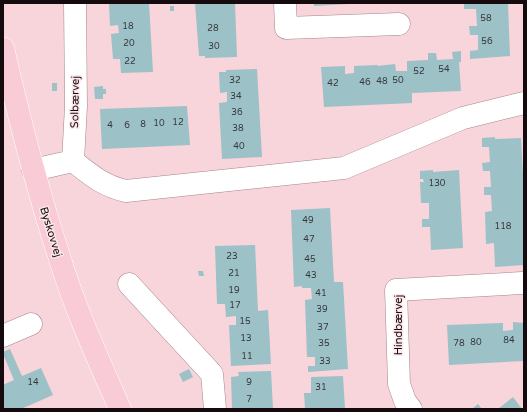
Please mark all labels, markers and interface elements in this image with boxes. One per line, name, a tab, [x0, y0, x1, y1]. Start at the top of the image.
house number: 58	[480, 13, 492, 24]
house number: 18	[122, 21, 134, 32]
house number: 28	[207, 23, 219, 34]
house number: 56	[481, 36, 493, 47]
house number: 20	[123, 38, 135, 49]
house number: 30	[208, 41, 220, 52]
house number: 22	[124, 56, 136, 67]
house number: 54	[438, 64, 450, 75]
house number: 52	[413, 66, 425, 77]
house number: 32	[229, 75, 241, 86]
house number: 50	[392, 75, 404, 86]
street label: Solbærvej	[68, 76, 82, 128]
house number: 48	[376, 76, 388, 87]
house number: 46	[359, 77, 371, 88]
house number: 42	[327, 78, 339, 89]
house number: 34	[230, 91, 242, 102]
house number: 36	[231, 107, 243, 118]
house number: 12	[172, 117, 184, 128]
house number: 10	[153, 118, 165, 129]
house number: 8	[140, 119, 146, 130]
house number: 4	[107, 120, 113, 131]
house number: 6	[124, 120, 130, 131]
house number: 38	[232, 123, 244, 134]
house number: 40	[233, 141, 245, 152]
house number: 130	[429, 178, 446, 189]
street label: Byskovvej	[37, 205, 65, 259]
house number: 49	[302, 215, 314, 226]
house number: 118	[495, 221, 512, 232]
house number: 47	[303, 234, 315, 245]
house number: 23	[226, 251, 238, 262]
house number: 45	[304, 254, 316, 265]
house number: 21	[228, 268, 240, 279]
house number: 43	[305, 270, 317, 281]
house number: 19	[228, 285, 240, 296]
house number: 41	[315, 288, 327, 299]
street label: Hindbærvej	[392, 295, 405, 355]
house number: 17	[229, 300, 241, 311]
house number: 39	[316, 304, 328, 315]
house number: 15	[239, 316, 251, 327]
house number: 37	[317, 322, 329, 333]
house number: 13	[240, 333, 252, 344]
house number: 84	[503, 335, 515, 346]
house number: 80	[470, 337, 482, 348]
house number: 35	[318, 338, 330, 349]
house number: 78	[453, 338, 465, 349]
house number: 11	[241, 351, 253, 362]
house number: 33	[319, 356, 331, 367]
house number: 14	[27, 377, 39, 388]
house number: 9	[246, 377, 252, 388]
house number: 31	[315, 382, 327, 393]
house number: 7	[246, 394, 252, 405]

